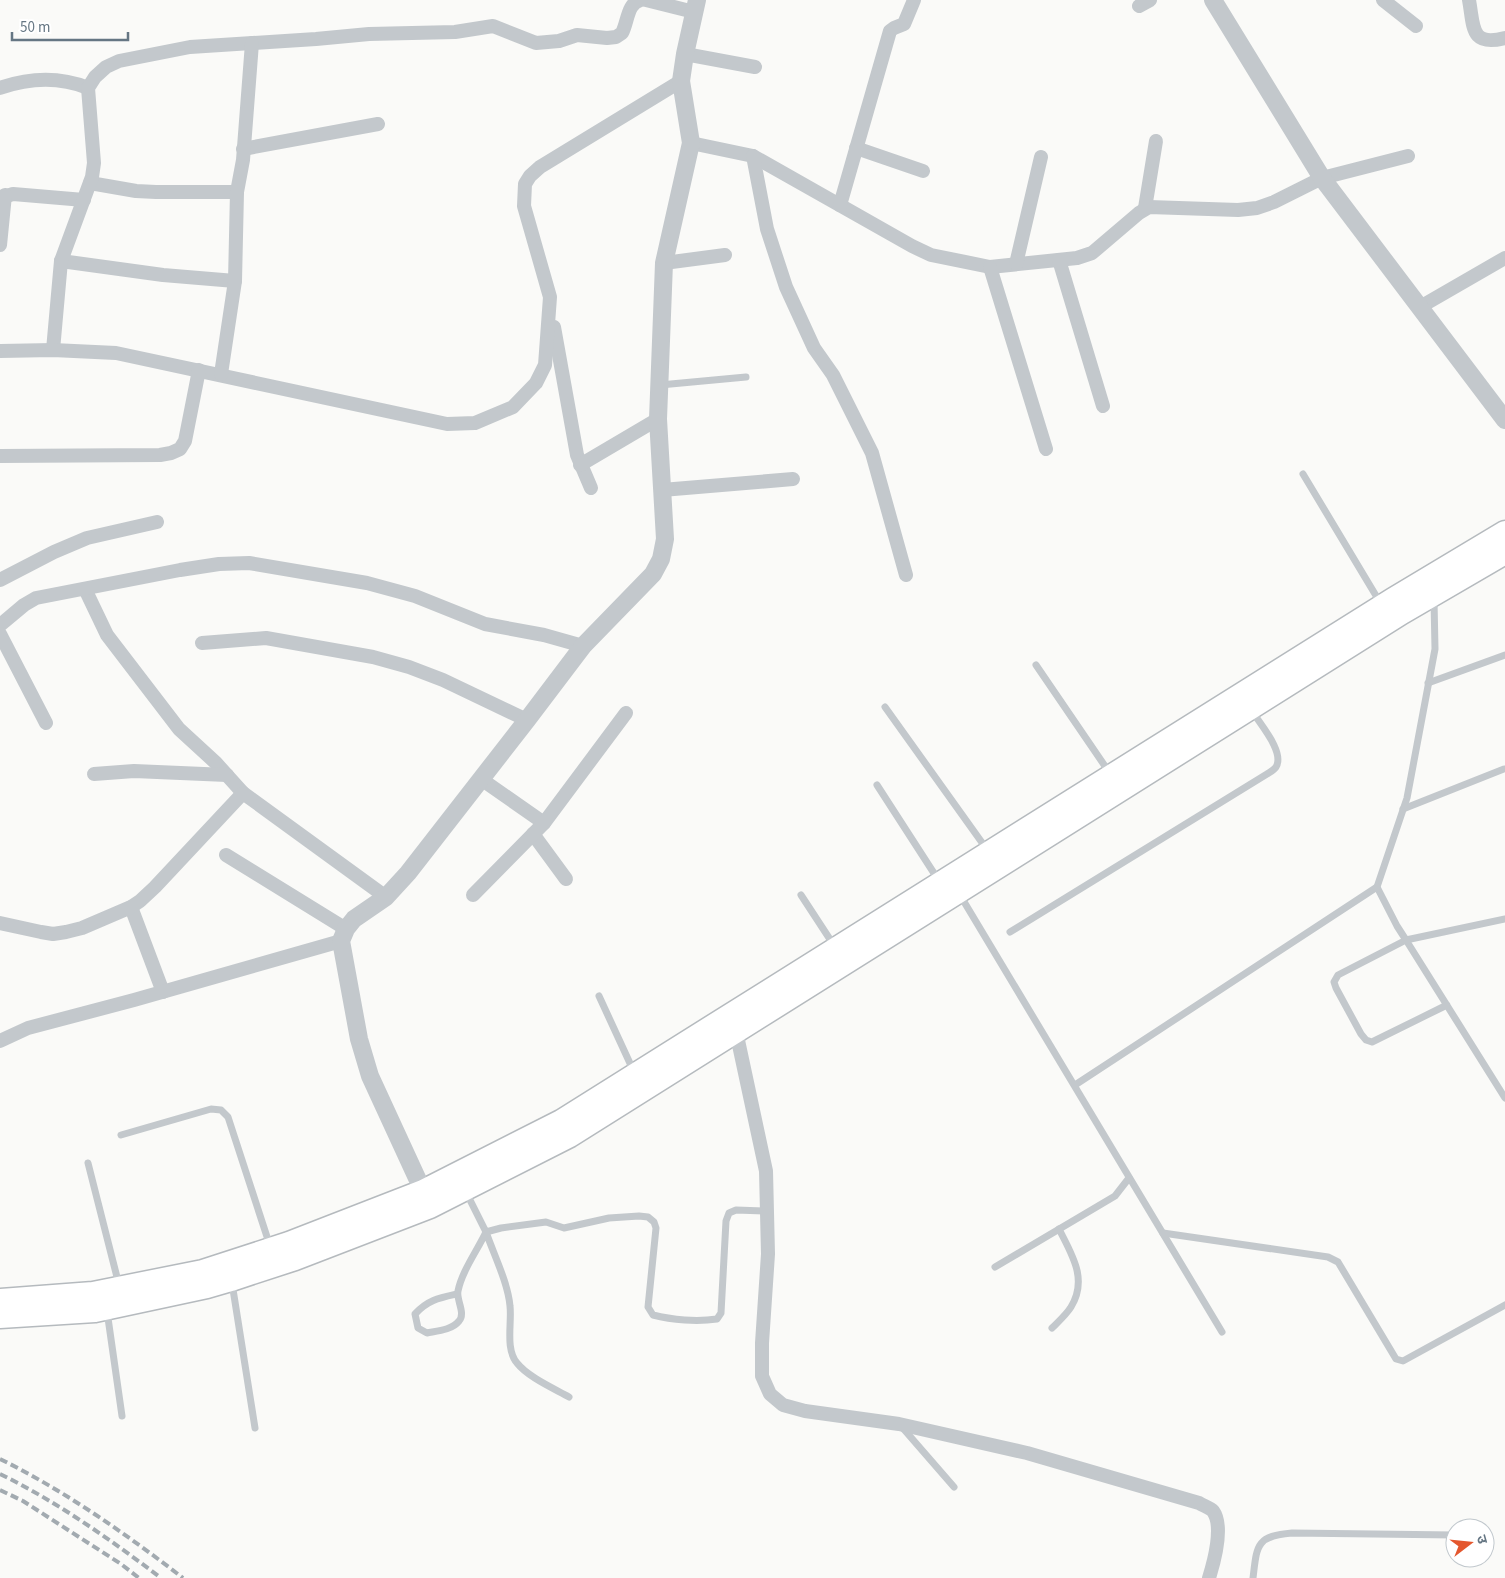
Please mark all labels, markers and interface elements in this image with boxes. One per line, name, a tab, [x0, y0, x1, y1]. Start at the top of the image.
scale bar	[12, 10, 129, 42]
text: 50 m	[20, 17, 50, 38]
north arrow	[1445, 1518, 1495, 1568]
text: उ	[1471, 1533, 1492, 1547]

